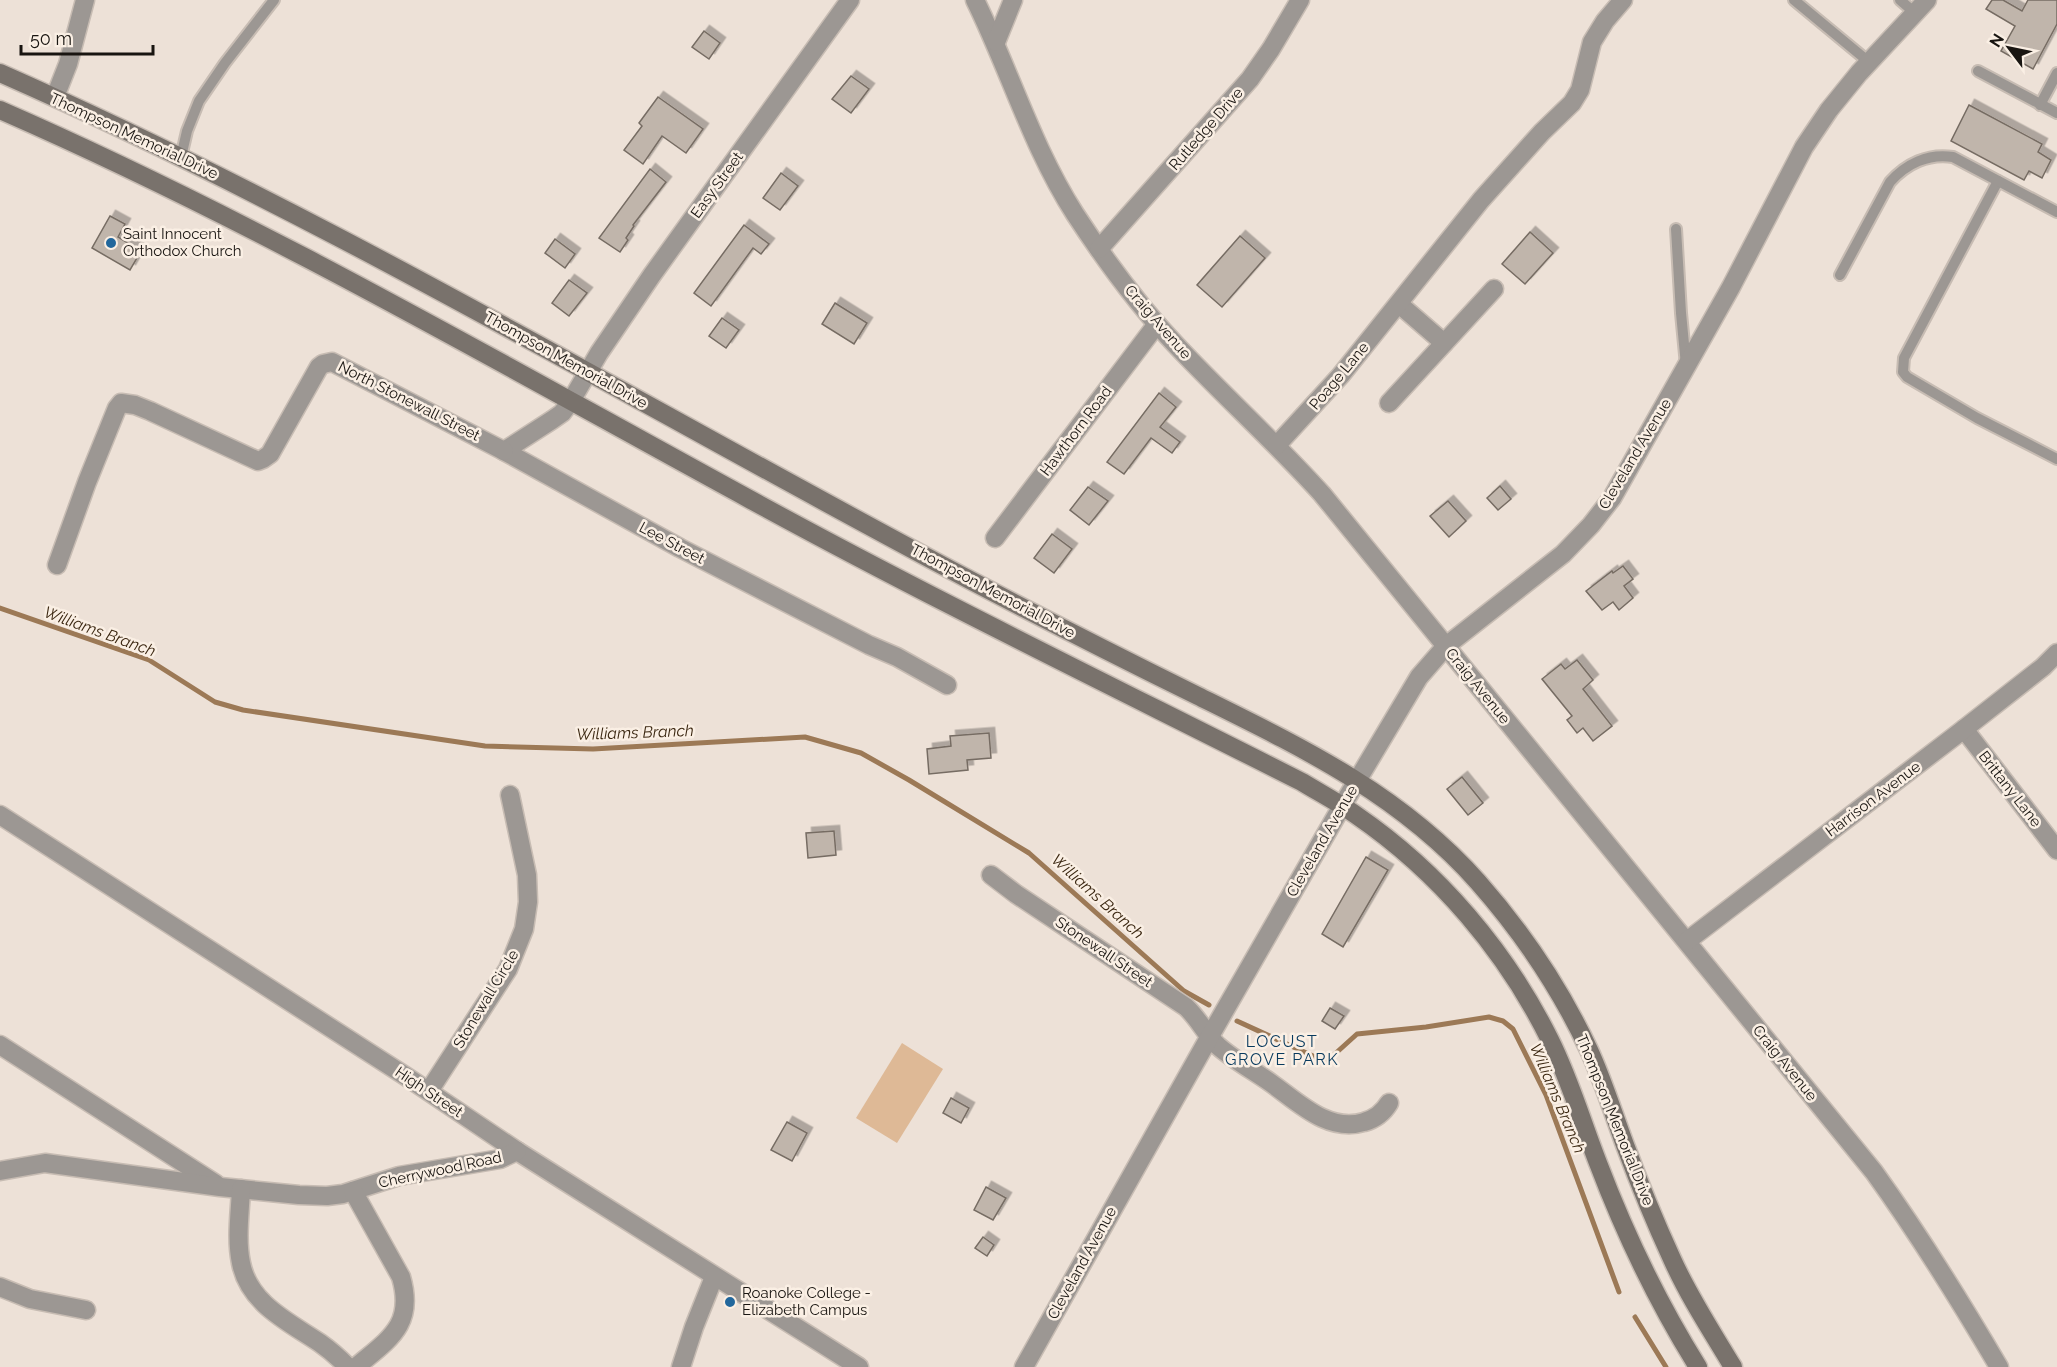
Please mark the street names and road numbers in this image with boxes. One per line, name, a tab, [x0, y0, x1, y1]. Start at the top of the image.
street label: Rutledge Drive	[1165, 84, 1247, 174]
street label: Thompson Memorial Drive	[47, 89, 221, 183]
street label: Easy Street	[687, 148, 747, 222]
street label: Craig Avenue	[1121, 281, 1195, 363]
street label: Thompson Memorial Drive	[482, 308, 651, 412]
street label: Poage Lane	[1306, 338, 1373, 413]
street label: North Stonewall Street	[335, 357, 483, 445]
street label: Hawthorn Road	[1036, 383, 1116, 479]
street label: Cleveland Avenue	[1595, 395, 1675, 513]
street label: Lee Street	[636, 518, 708, 568]
street label: Thompson Memorial Drive	[908, 540, 1078, 642]
street label: Craig Avenue	[1442, 644, 1514, 728]
street label: Brittany Lane	[1975, 747, 2045, 831]
street label: Harrison Avenue	[1822, 757, 1924, 840]
street label: Cleveland Avenue	[1283, 782, 1361, 900]
street label: Stonewall Street	[1052, 913, 1156, 991]
street label: Stonewall Circle	[450, 946, 523, 1051]
street label: Craig Avenue	[1749, 1021, 1821, 1105]
street label: Thompson Memorial Drive	[1572, 1032, 1658, 1208]
street label: High Street	[392, 1063, 466, 1121]
street label: Cherrywood Road	[377, 1148, 503, 1192]
street label: Cleveland Avenue	[1044, 1203, 1120, 1322]

